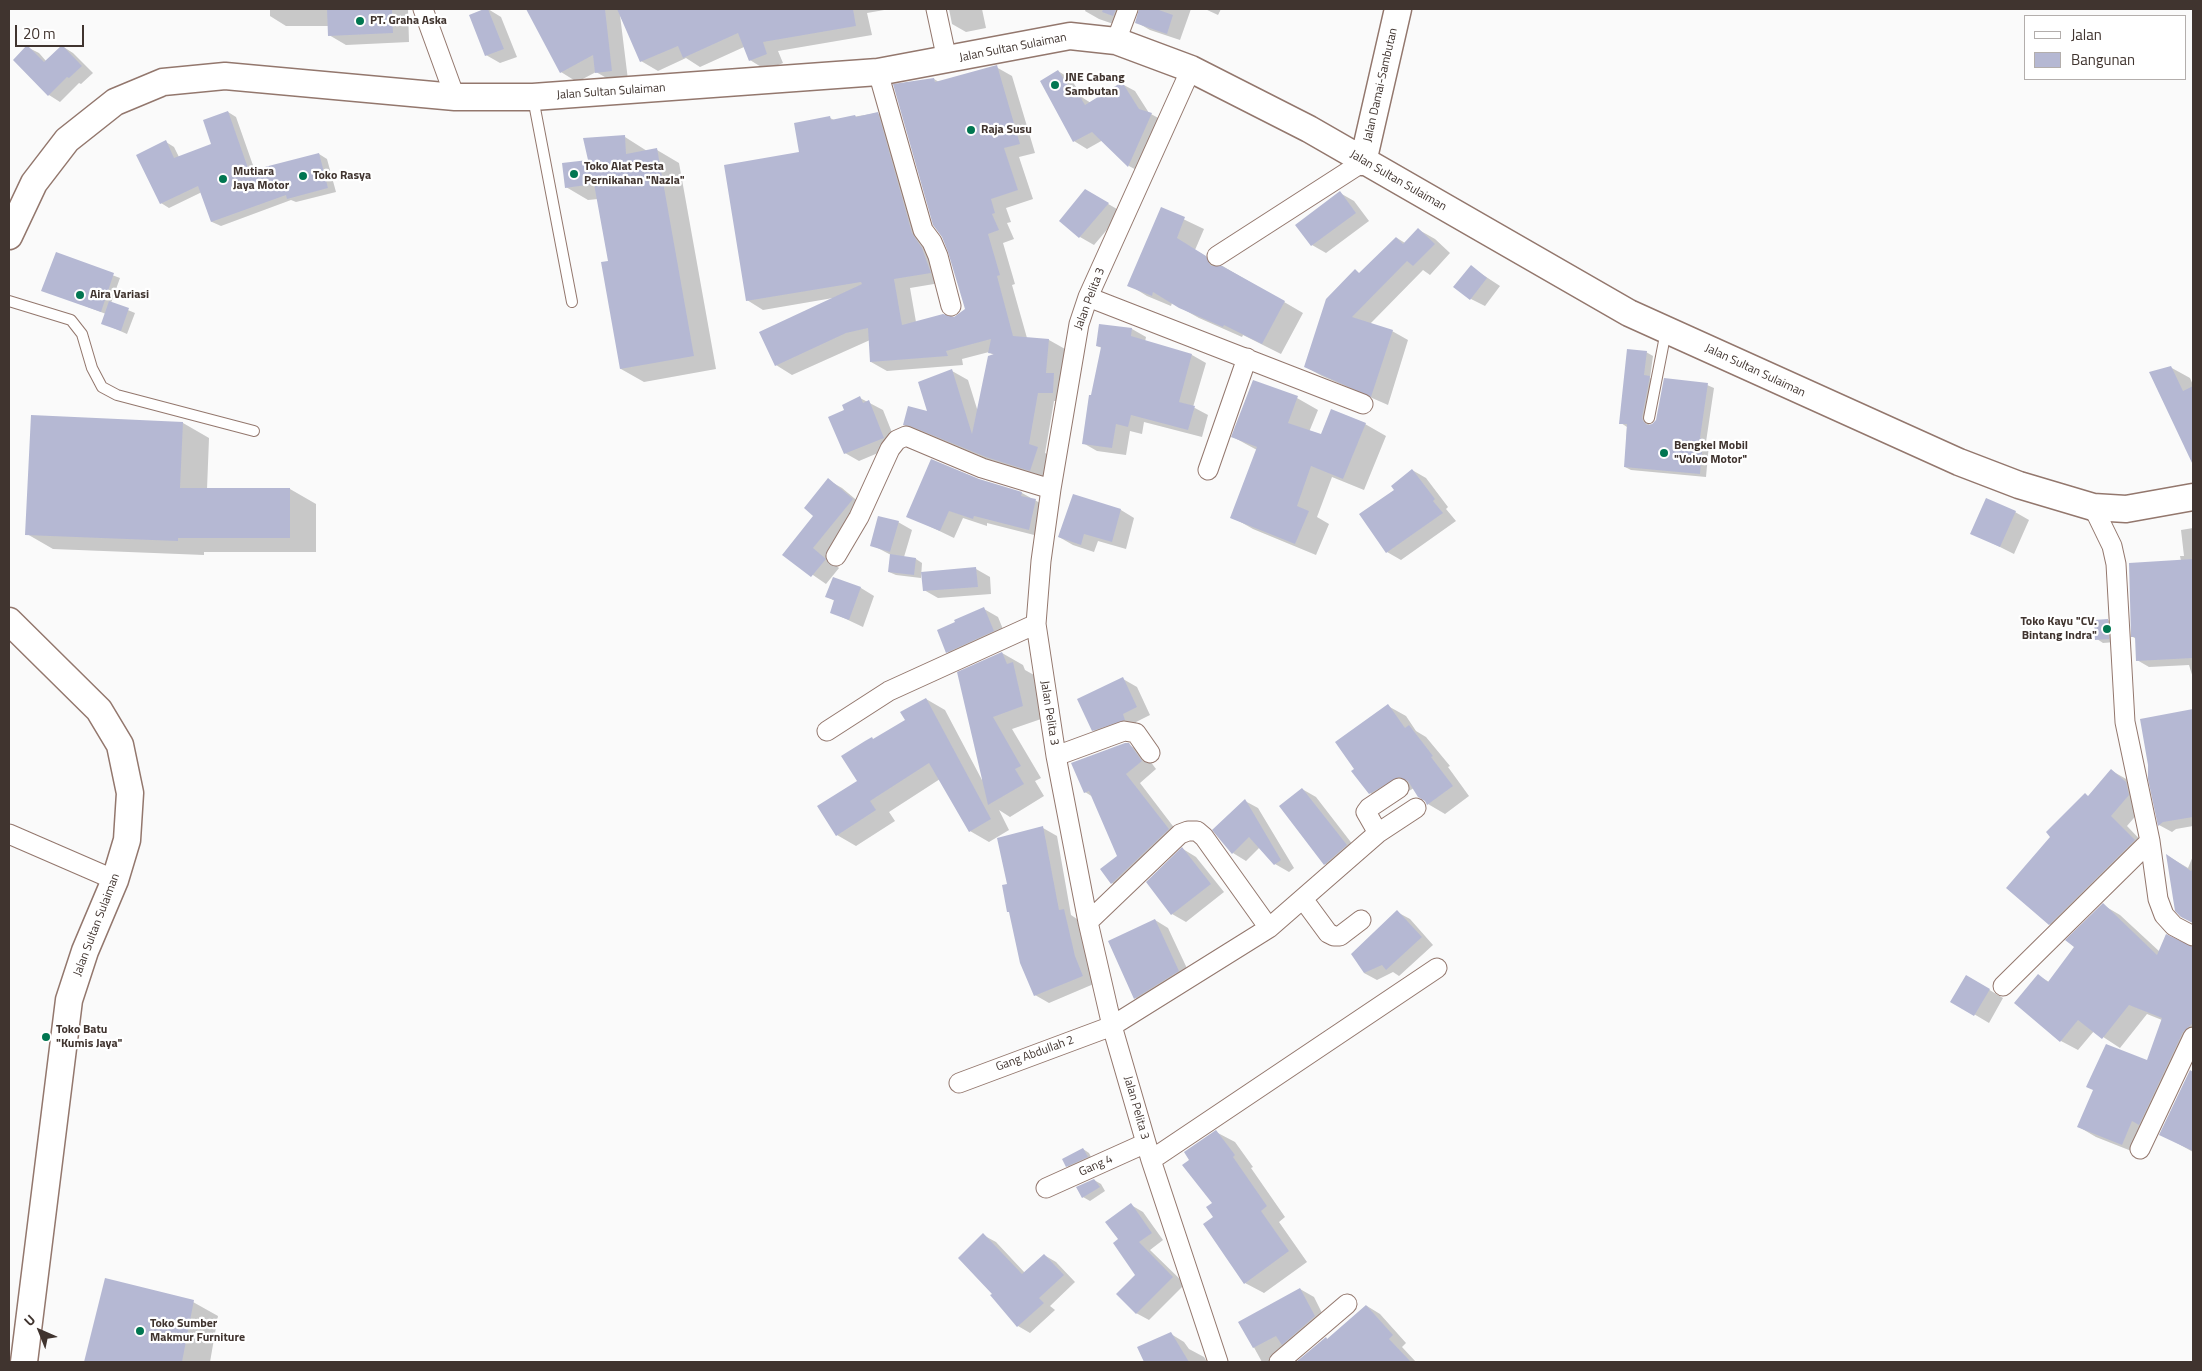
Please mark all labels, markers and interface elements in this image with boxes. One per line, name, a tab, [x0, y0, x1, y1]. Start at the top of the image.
place label: PT. Graha Aska	[370, 14, 447, 28]
scale bar	[18, 15, 86, 47]
marker: PT. Graha Aska	[354, 15, 366, 27]
legend	[2024, 15, 2187, 80]
text: 20 m	[23, 22, 56, 45]
text: Jalan	[2071, 23, 2102, 46]
street label: Jalan Damai-Sambutan	[1361, 27, 1401, 143]
street label: Jalan Sultan Sulaiman	[958, 31, 1068, 65]
text: Bangunan	[2071, 48, 2135, 71]
place label: JNE Cabang Sambutan	[1065, 71, 1125, 99]
marker: JNE Cabang Sambutan	[1049, 79, 1061, 91]
street label: Jalan Sultan Sulaiman	[556, 81, 666, 103]
place label: Raja Susu	[981, 123, 1032, 137]
marker: Raja Susu	[965, 124, 977, 136]
street label: Jalan Sultan Sulaiman	[1347, 147, 1449, 215]
place label: Toko Alat Pesta Pernikahan "Nazla"	[584, 160, 685, 188]
place label: Mutiara Jaya Motor	[233, 165, 289, 193]
marker: Toko Alat Pesta Pernikahan "Nazla"	[568, 168, 580, 180]
place label: Toko Rasya	[313, 169, 371, 183]
marker: Toko Rasya	[297, 170, 309, 182]
marker: Mutiara Jaya Motor	[217, 173, 229, 185]
street label: Jalan Pelita 3	[1072, 266, 1108, 332]
place label: Aira Variasi	[90, 288, 149, 302]
marker: Aira Variasi	[74, 289, 86, 301]
street label: Jalan Sultan Sulaiman	[1703, 341, 1807, 401]
place label: Bengkel Mobil "Volvo Motor"	[1674, 439, 1748, 467]
marker: Bengkel Mobil "Volvo Motor"	[1658, 447, 1670, 459]
place label: Toko Kayu "CV. Bintang Indra"	[2020, 615, 2097, 643]
marker: Toko Kayu "CV. Bintang Indra"	[2101, 623, 2113, 635]
street label: Jalan Pelita 3	[1037, 680, 1061, 746]
street label: Jalan Sultan Sulaiman	[71, 872, 123, 978]
place label: Toko Batu "Kumis Jaya"	[56, 1023, 122, 1051]
marker: Toko Batu "Kumis Jaya"	[40, 1031, 52, 1043]
street label: Gang Abdullah 2	[994, 1033, 1076, 1075]
street label: Jalan Pelita 3	[1120, 1075, 1152, 1141]
street label: Gang 4	[1077, 1152, 1115, 1180]
north arrow	[15, 1306, 65, 1356]
text: U	[19, 1309, 40, 1331]
place label: Toko Sumber Makmur Furniture	[150, 1317, 245, 1345]
marker: Toko Sumber Makmur Furniture	[134, 1325, 146, 1337]

